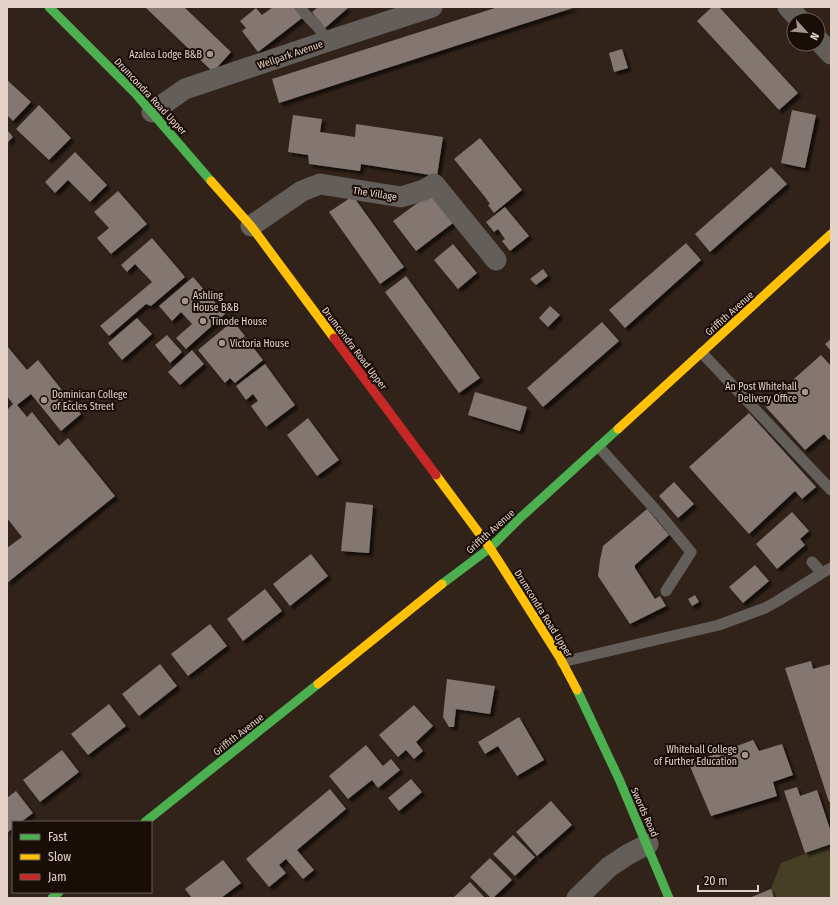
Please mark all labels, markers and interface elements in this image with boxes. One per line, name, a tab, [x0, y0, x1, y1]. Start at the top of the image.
north arrow	[786, 12, 826, 52]
text: N	[807, 30, 822, 42]
street label: Wellpark Avenue	[256, 38, 325, 72]
place label: Azalea Lodge B&B	[129, 49, 203, 61]
marker: Azalea Lodge B&B	[205, 49, 215, 59]
street label: Drumcondra Road Upper	[112, 56, 189, 138]
street label: The Village	[352, 185, 398, 203]
street label: Griffith Avenue	[703, 289, 756, 339]
place label: Ashling House B&B	[193, 290, 239, 314]
marker: Ashling House B&B	[180, 296, 190, 306]
street label: Drumcondra Road Upper	[319, 305, 390, 393]
marker: Tinode House	[198, 316, 208, 326]
place label: Tinode House	[211, 316, 267, 328]
marker: Victoria House	[217, 338, 227, 348]
place label: Victoria House	[230, 338, 289, 350]
place label: An Post Whitehall Delivery Office	[725, 381, 797, 405]
marker: An Post Whitehall Delivery Office	[800, 387, 810, 397]
place label: Dominican College of Eccles Street	[52, 389, 128, 413]
marker: Dominican College of Eccles Street	[39, 395, 49, 405]
street label: Griffith Avenue	[464, 507, 517, 557]
street label: Drumcondra Road Upper	[511, 568, 575, 660]
street label: Griffith Avenue	[211, 711, 266, 758]
place label: Whitehall College of Further Education	[654, 744, 737, 768]
marker: Whitehall College of Further Education	[740, 750, 750, 760]
street label: Swords Road	[628, 786, 660, 839]
legend	[12, 821, 152, 893]
text: Fast	[48, 830, 67, 844]
text: Slow	[48, 850, 71, 864]
scale bar	[698, 867, 758, 893]
text: Jam	[48, 870, 66, 884]
text: 20 m	[704, 874, 728, 888]

